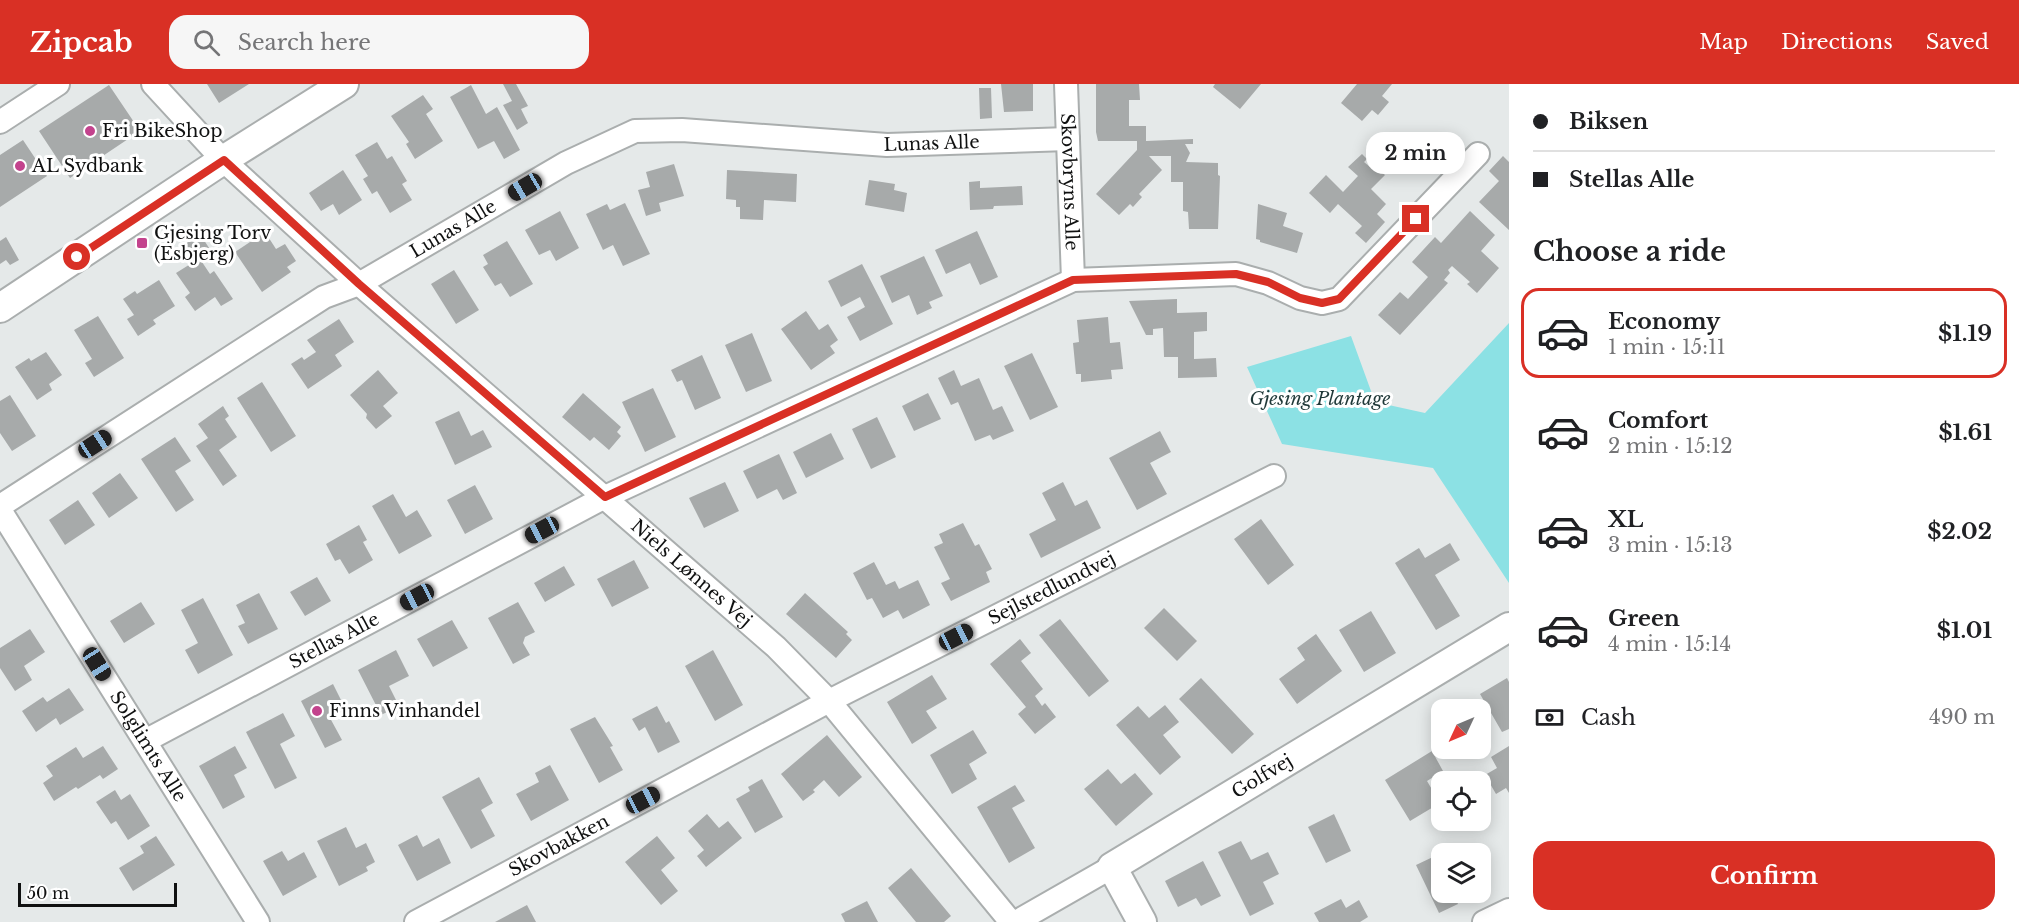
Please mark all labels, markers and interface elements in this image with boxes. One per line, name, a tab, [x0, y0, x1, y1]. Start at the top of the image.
search box	[169, 15, 589, 69]
text: Zipcab	[30, 25, 133, 60]
icon: search	[190, 26, 223, 59]
text: Search here	[238, 29, 371, 56]
text: Map	[1699, 29, 1748, 55]
text: Directions	[1781, 29, 1893, 55]
text: Saved	[1926, 29, 1989, 55]
text: Biksen	[1569, 108, 1648, 135]
street label: Skovbryns Alle	[1056, 113, 1083, 251]
place label: Fri BikeShop	[102, 120, 222, 142]
marker: Fri BikeShop	[83, 124, 97, 138]
street label: Lunas Alle	[883, 131, 980, 156]
callout: 2 min	[1366, 132, 1466, 174]
text: 2 min	[1384, 141, 1447, 165]
place label: AL Sydbank	[31, 155, 143, 177]
marker: AL Sydbank	[13, 159, 27, 173]
text: Stellas Alle	[1569, 166, 1695, 193]
car	[505, 170, 545, 204]
street label: Lunas Alle	[406, 195, 500, 263]
route end	[1402, 205, 1429, 232]
place label: Gjesing Torv (Esbjerg)	[154, 222, 271, 265]
text: Choose a ride	[1533, 235, 1726, 268]
marker: Gjesing Torv (Esbjerg)	[135, 236, 149, 250]
route start	[63, 243, 90, 270]
icon: car	[1536, 306, 1590, 360]
text: Economy	[1608, 308, 1720, 335]
text: $1.19	[1938, 320, 1992, 347]
text: 1 min · 15:11	[1608, 335, 1726, 359]
park label: Gjesing Plantage	[1249, 388, 1391, 410]
icon: car	[1536, 405, 1590, 459]
text: Comfort	[1608, 407, 1708, 434]
text: $1.61	[1938, 419, 1992, 446]
car	[75, 427, 115, 461]
text: 2 min · 15:12	[1608, 434, 1733, 458]
icon: car	[1536, 504, 1590, 558]
text: XL	[1608, 506, 1643, 533]
car	[522, 514, 562, 546]
street label: Niels Lønnes Vej	[627, 515, 756, 632]
text: $2.02	[1927, 518, 1992, 545]
text: 3 min · 15:13	[1608, 533, 1733, 557]
street label: Sejlstedlundvej	[984, 547, 1119, 630]
car	[397, 581, 437, 613]
icon: car	[1536, 603, 1590, 657]
text: Green	[1608, 605, 1680, 632]
street label: Stellas Alle	[285, 608, 383, 674]
text: $1.01	[1937, 617, 1992, 644]
car	[936, 621, 976, 653]
text: 4 min · 15:14	[1608, 632, 1731, 656]
car	[80, 644, 114, 684]
street label: Solglimts Alle	[105, 687, 191, 806]
north arrow	[1431, 699, 1491, 759]
map controls	[1431, 699, 1491, 903]
place label: Finns Vinhandel	[329, 700, 480, 722]
icon: cash	[1533, 701, 1566, 734]
marker: Finns Vinhandel	[310, 704, 324, 718]
text: Cash	[1581, 704, 1636, 731]
text: 490 m	[1929, 705, 1995, 729]
street label: Golfvej	[1228, 750, 1296, 803]
button: locate	[1431, 771, 1491, 831]
car	[623, 784, 663, 816]
street label: Skovbakken	[505, 810, 613, 881]
button: Confirm	[1533, 841, 1995, 910]
button: layers	[1431, 843, 1491, 903]
scale bar	[18, 880, 177, 908]
text: 50 m	[27, 883, 69, 903]

